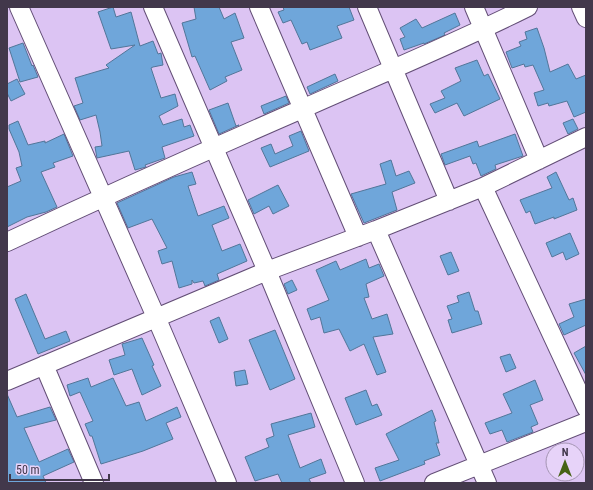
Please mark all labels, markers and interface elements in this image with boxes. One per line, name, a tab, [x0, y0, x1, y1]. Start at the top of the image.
north arrow	[545, 442, 585, 482]
text: N	[562, 446, 569, 459]
scale bar	[10, 456, 109, 482]
text: 50 m	[16, 463, 40, 477]

